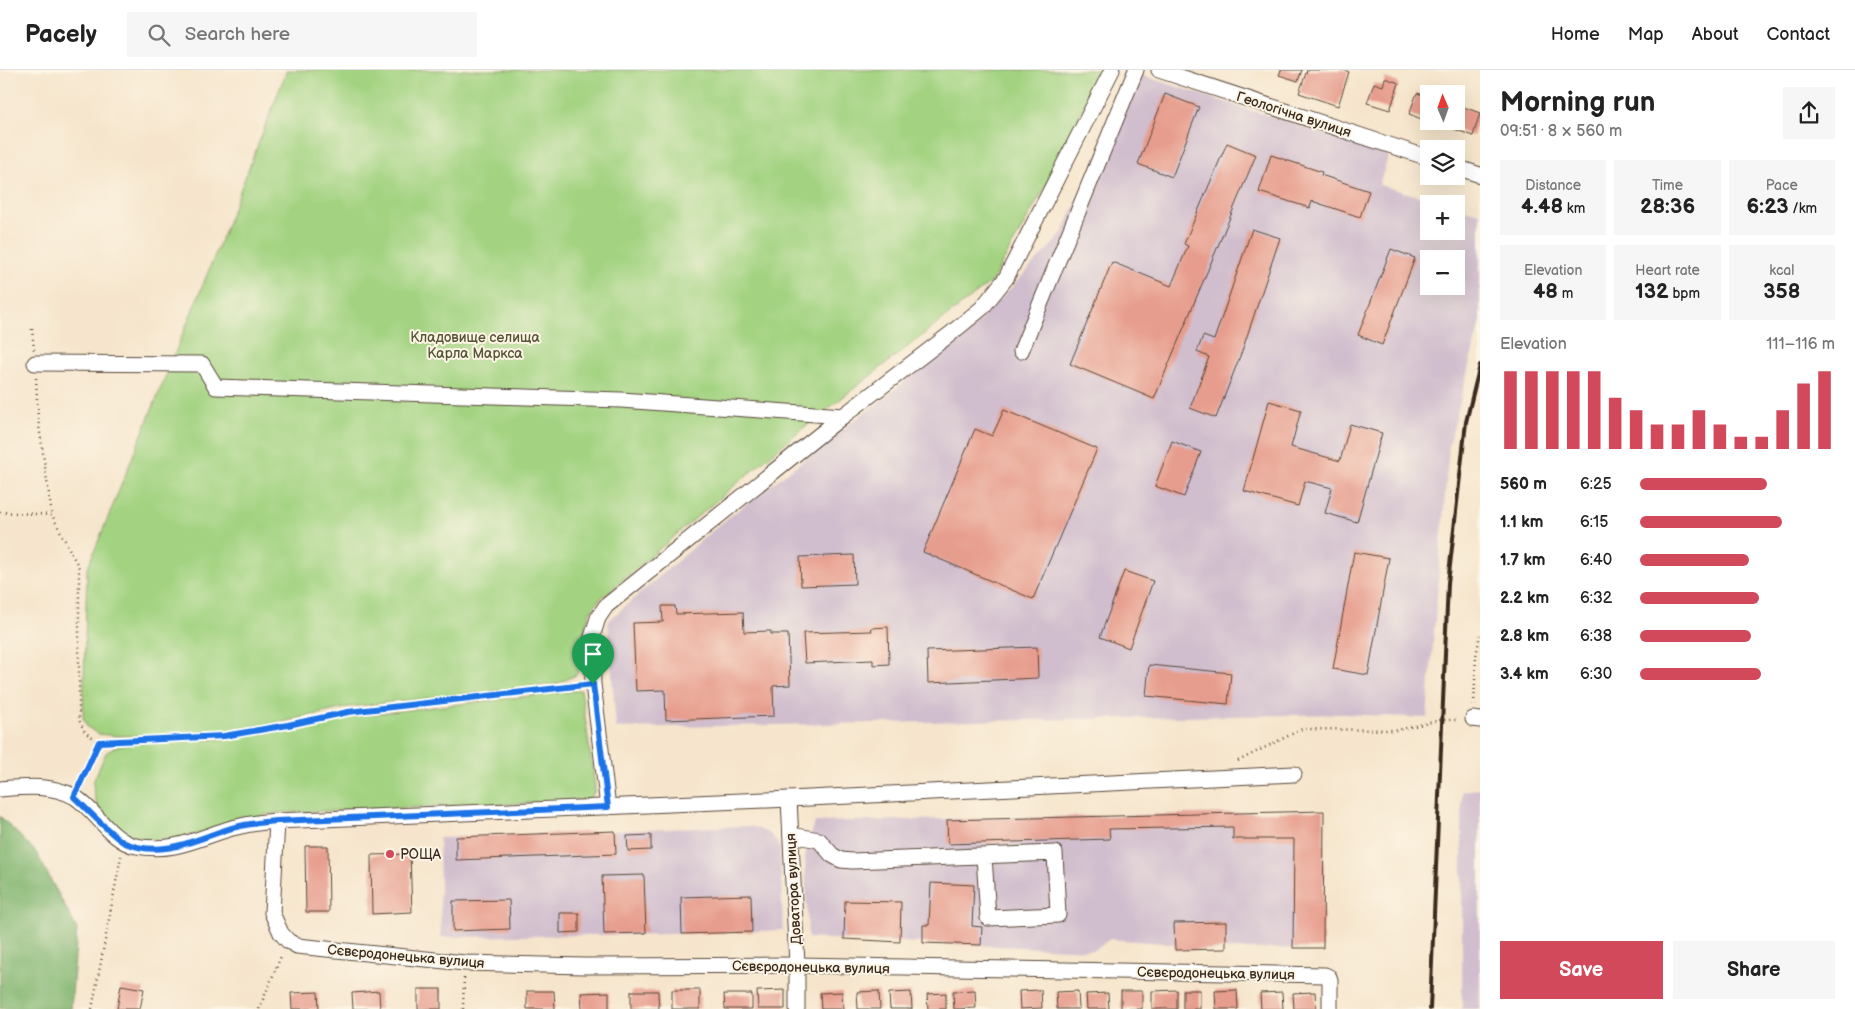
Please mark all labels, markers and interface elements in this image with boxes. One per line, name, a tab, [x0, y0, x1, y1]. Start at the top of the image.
search box	[127, 12, 477, 57]
text: Pacely	[25, 20, 97, 49]
icon: search	[145, 21, 173, 49]
text: Search here	[185, 23, 290, 46]
text: Home	[1551, 24, 1600, 45]
text: Map	[1628, 24, 1664, 45]
text: About	[1692, 24, 1739, 45]
text: Contact	[1767, 24, 1830, 45]
north arrow	[1420, 85, 1465, 130]
map controls	[1420, 85, 1465, 295]
text: Morning run	[1500, 86, 1655, 119]
button: share	[1783, 87, 1835, 139]
street label: Геологічна вулиця	[1234, 88, 1354, 141]
text: 09:51 · 8 × 560 m	[1500, 122, 1622, 141]
button: layers	[1420, 140, 1465, 185]
text: Distance	[1525, 177, 1581, 194]
text: Time	[1652, 177, 1683, 194]
text: Pace	[1766, 177, 1798, 194]
text: 4.48	[1521, 194, 1563, 219]
text: 28:36	[1640, 194, 1695, 219]
text: 6:23	[1747, 194, 1789, 219]
button: +	[1420, 195, 1465, 240]
text: km	[1563, 200, 1585, 217]
text: /km	[1789, 200, 1817, 217]
button: −	[1420, 250, 1465, 295]
text: Elevation	[1524, 262, 1582, 279]
text: Heart rate	[1635, 262, 1700, 279]
text: kcal	[1769, 262, 1794, 279]
text: 48	[1533, 279, 1558, 304]
text: 132	[1635, 279, 1669, 304]
text: 358	[1763, 279, 1800, 304]
text: m	[1558, 285, 1573, 302]
text: bpm	[1669, 285, 1700, 302]
park label: Кладовище селища Карла Маркса	[410, 329, 540, 362]
text: Elevation	[1500, 335, 1567, 354]
text: 111–116 m	[1766, 335, 1835, 354]
text: 560 m	[1500, 475, 1547, 494]
text: 6:25	[1580, 475, 1612, 494]
text: 1.1 km	[1500, 513, 1543, 532]
text: 6:15	[1580, 513, 1608, 532]
text: 1.7 km	[1500, 551, 1545, 570]
text: 6:40	[1580, 551, 1612, 570]
text: 2.2 km	[1500, 589, 1549, 608]
text: 6:32	[1580, 589, 1612, 608]
text: 2.8 km	[1500, 627, 1549, 646]
text: 6:38	[1580, 627, 1612, 646]
pin	[572, 633, 614, 684]
icon: arrive	[579, 640, 607, 668]
text: 3.4 km	[1500, 665, 1549, 684]
text: 6:30	[1580, 665, 1612, 684]
street label: Доватора вулиця	[782, 832, 805, 945]
place label: РОЩА	[400, 846, 442, 863]
marker: РОЩА	[384, 848, 396, 860]
street label: Сєвєродонецька вулиця	[327, 941, 485, 972]
button: Save	[1500, 941, 1663, 999]
button: Share	[1673, 941, 1835, 999]
street label: Сєвєродонецька вулиця	[732, 958, 890, 977]
street label: Сєвєродонецька вулиця	[1137, 964, 1295, 983]

